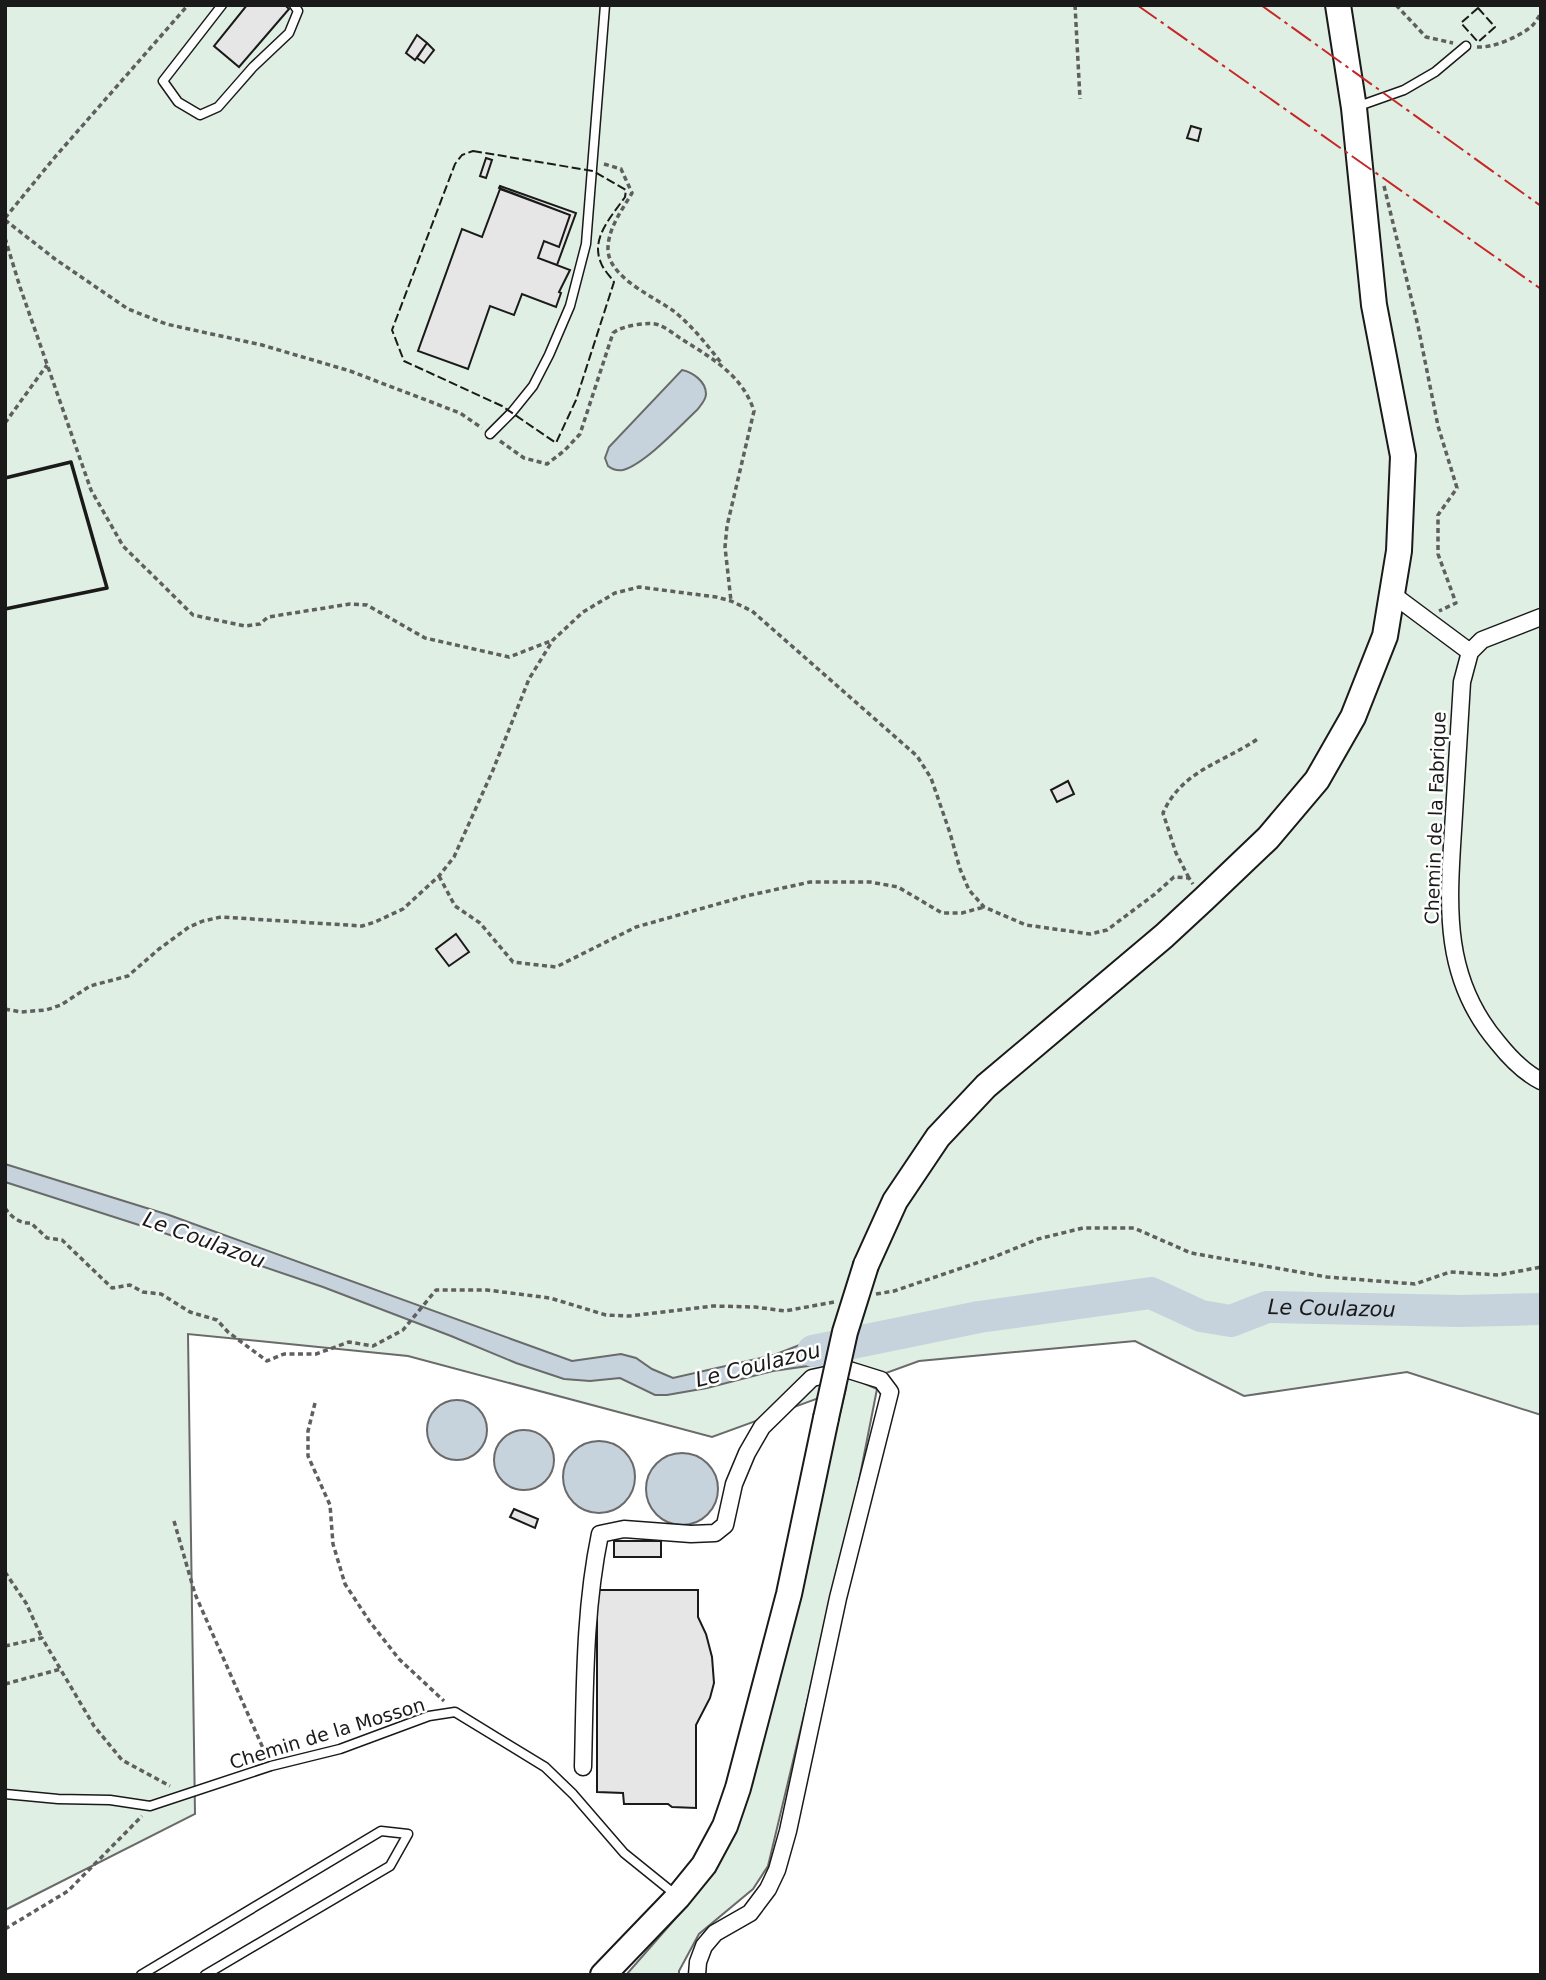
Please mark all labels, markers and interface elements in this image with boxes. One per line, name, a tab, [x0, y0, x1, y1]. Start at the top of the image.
street label: Chemin de la Fabrique	[1420, 711, 1450, 925]
water label: Le Coulazou	[140, 1207, 268, 1273]
water label: Le Coulazou	[1268, 1295, 1396, 1322]
water label: Le Coulazou	[693, 1338, 823, 1392]
street label: Chemin de la Mosson	[227, 1693, 427, 1773]

